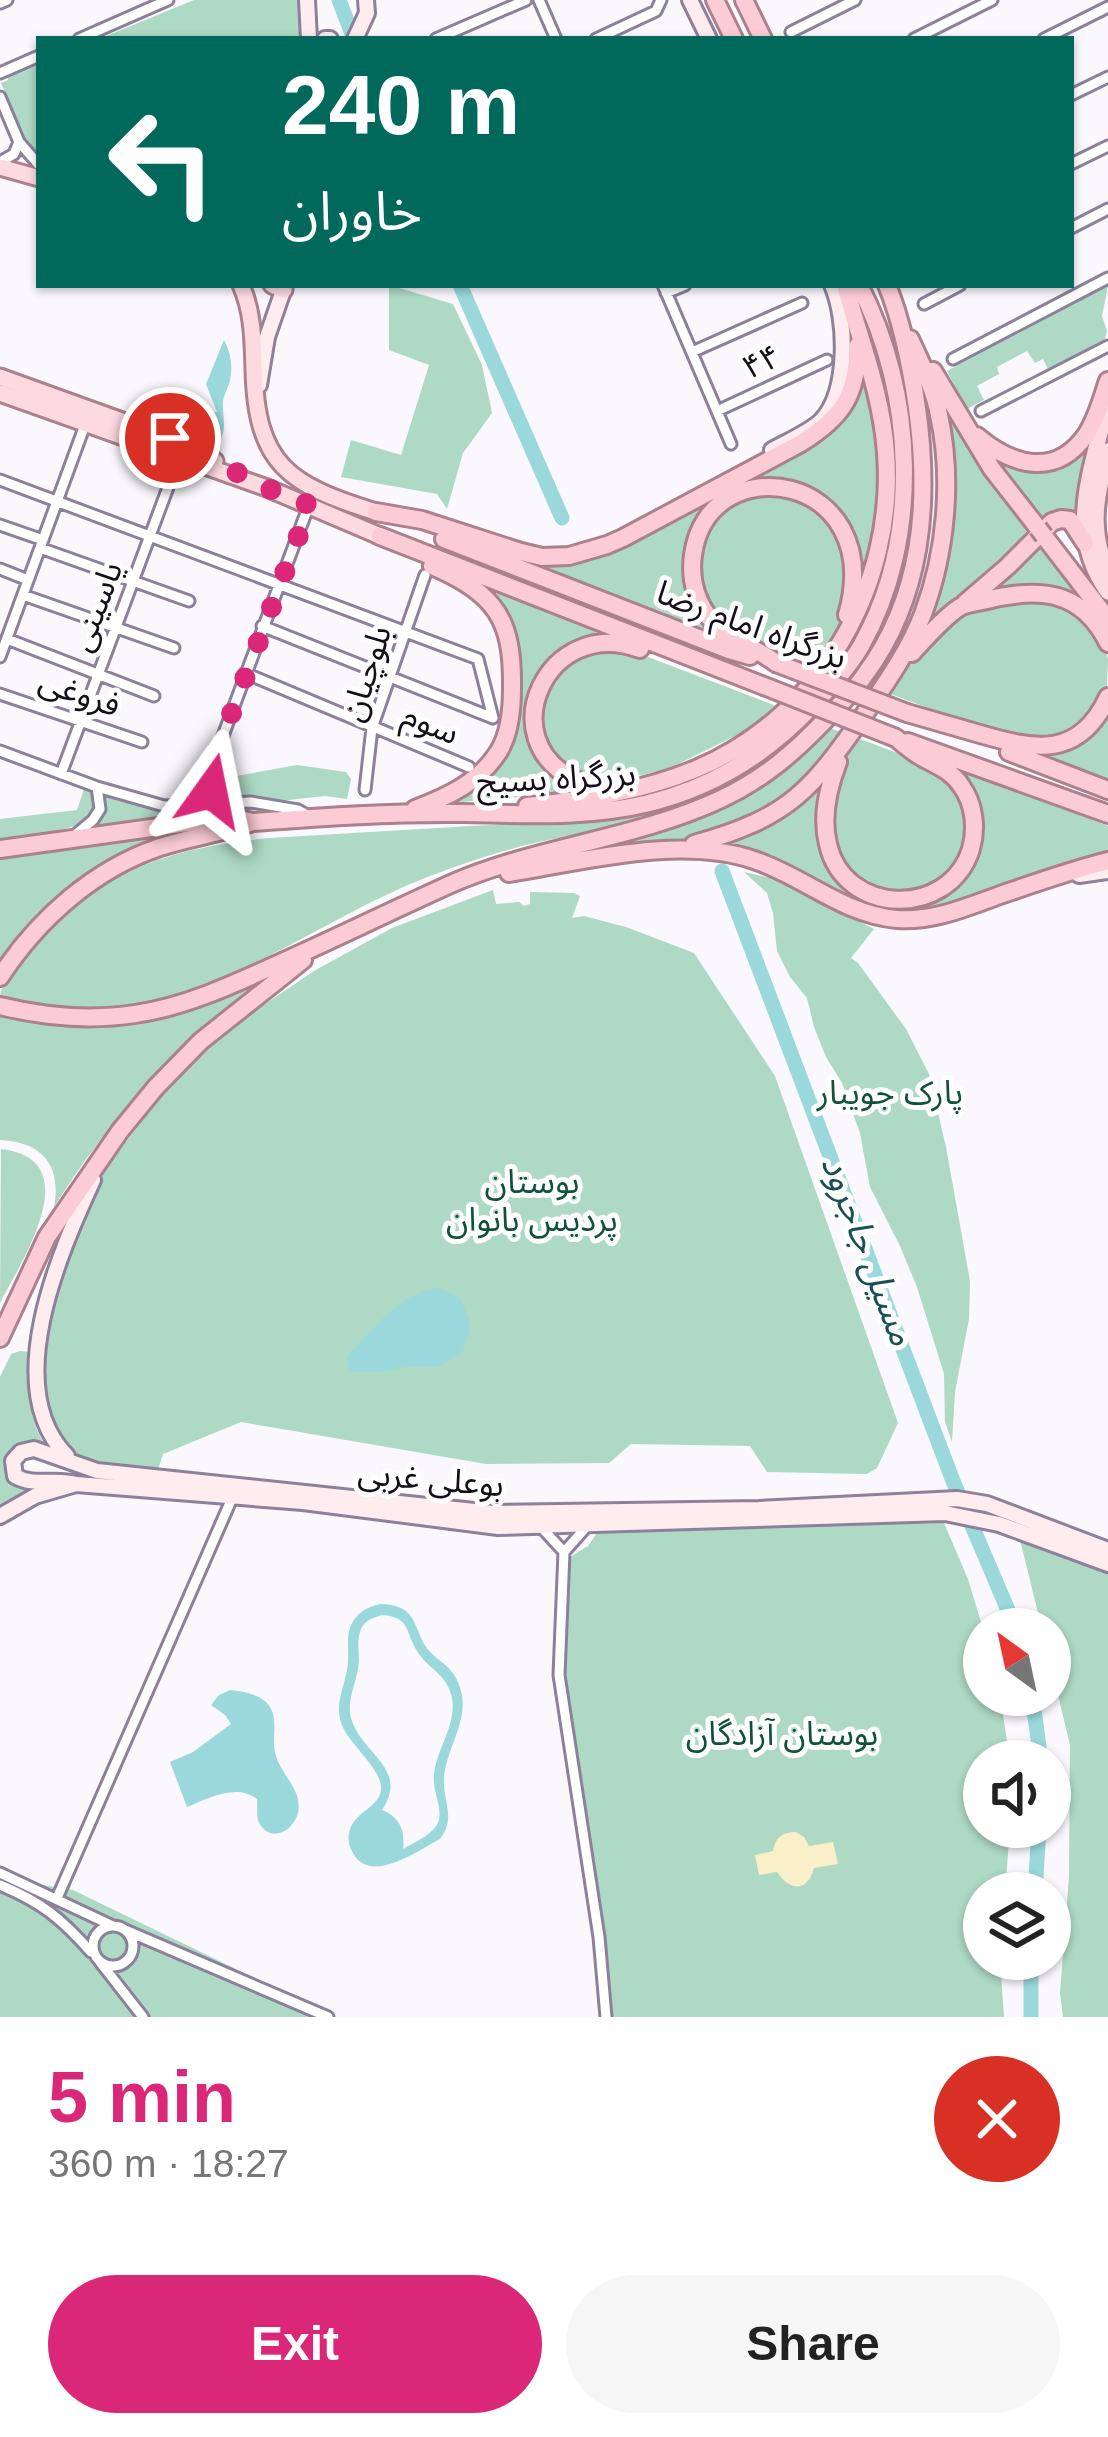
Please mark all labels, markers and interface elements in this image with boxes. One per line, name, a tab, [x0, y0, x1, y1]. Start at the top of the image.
text: 240 m	[282, 58, 520, 152]
icon: left	[84, 84, 240, 240]
text: خاوران	[282, 181, 422, 241]
street label: ۴۴	[736, 337, 786, 386]
pin	[119, 387, 221, 489]
icon: arrive	[137, 405, 203, 471]
street label: یاسینی	[61, 556, 130, 657]
street label: بزرگراه امام رضا	[650, 573, 852, 682]
street label: بلوچیان	[333, 621, 401, 727]
street label: فروغی	[34, 661, 125, 724]
street label: سوم	[395, 696, 464, 757]
position arrow	[148, 728, 274, 854]
street label: بزرگراه بسیج	[475, 755, 637, 806]
park label: پارک جویبار	[816, 1074, 963, 1114]
water label: مسیل جاجرود	[813, 1150, 923, 1351]
park label: بوستان پردیس بانوان	[446, 1163, 618, 1241]
street label: بوعلی غربی	[356, 1454, 505, 1504]
north arrow	[963, 1608, 1071, 1716]
map controls	[963, 1608, 1071, 1980]
park label: بوستان آزادگان	[686, 1715, 878, 1753]
button: sound	[963, 1740, 1071, 1848]
button: layers	[963, 1872, 1071, 1980]
button: close	[934, 2056, 1060, 2182]
text: 5 min	[48, 2057, 236, 2137]
text: 360 m · 18:27	[48, 2142, 289, 2185]
button: Exit	[48, 2275, 542, 2413]
button: Share	[566, 2275, 1060, 2413]

